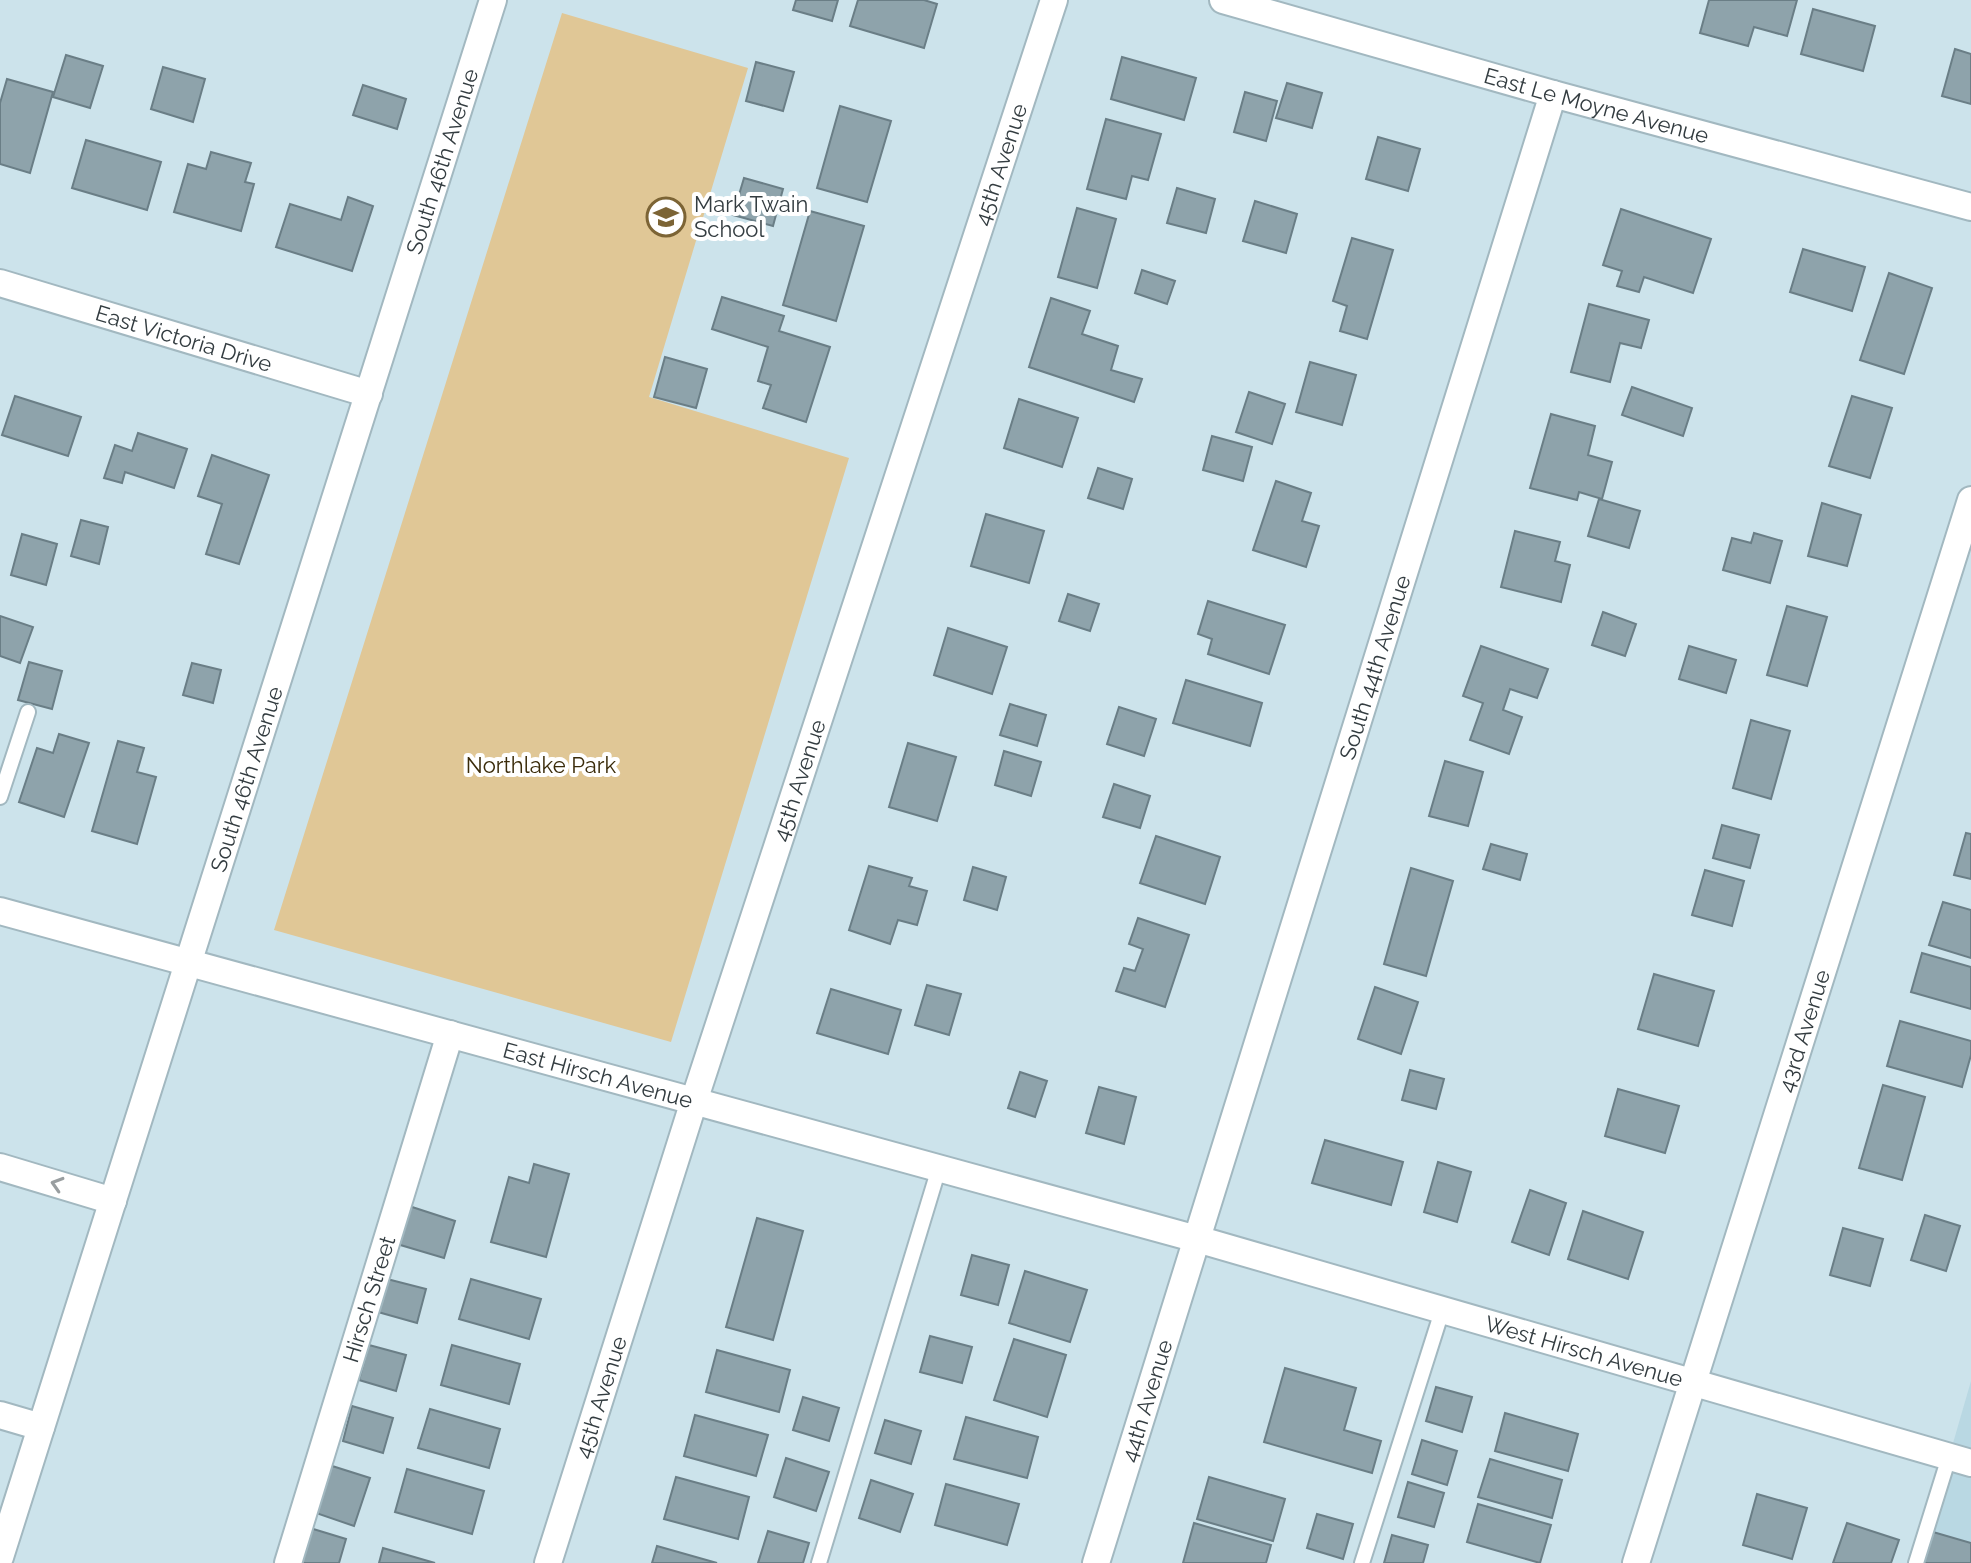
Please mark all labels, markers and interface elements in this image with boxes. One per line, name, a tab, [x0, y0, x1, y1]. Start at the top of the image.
street label: East Le Moyne Avenue	[1481, 62, 1712, 149]
street label: South 46th Avenue	[400, 65, 483, 257]
street label: 45th Avenue	[968, 100, 1032, 228]
place label: Mark Twain School	[694, 191, 808, 242]
school or university icon: Mark Twain School	[645, 196, 687, 238]
street label: East Victoria Drive	[92, 299, 275, 377]
street label: South 44th Avenue	[1334, 572, 1416, 763]
street label: South 46th Avenue	[205, 683, 288, 875]
street label: 45th Avenue	[767, 716, 831, 844]
park label: Northlake Park	[466, 752, 616, 778]
street label: 43rd Avenue	[1772, 966, 1835, 1095]
street label: East Hirsch Avenue	[500, 1036, 696, 1113]
one-way arrow	[50, 1177, 64, 1193]
street label: Hirsch Street	[337, 1232, 401, 1366]
street label: West Hirsch Avenue	[1482, 1310, 1686, 1392]
street label: 45th Avenue	[569, 1333, 632, 1461]
street label: 44th Avenue	[1115, 1336, 1178, 1465]

